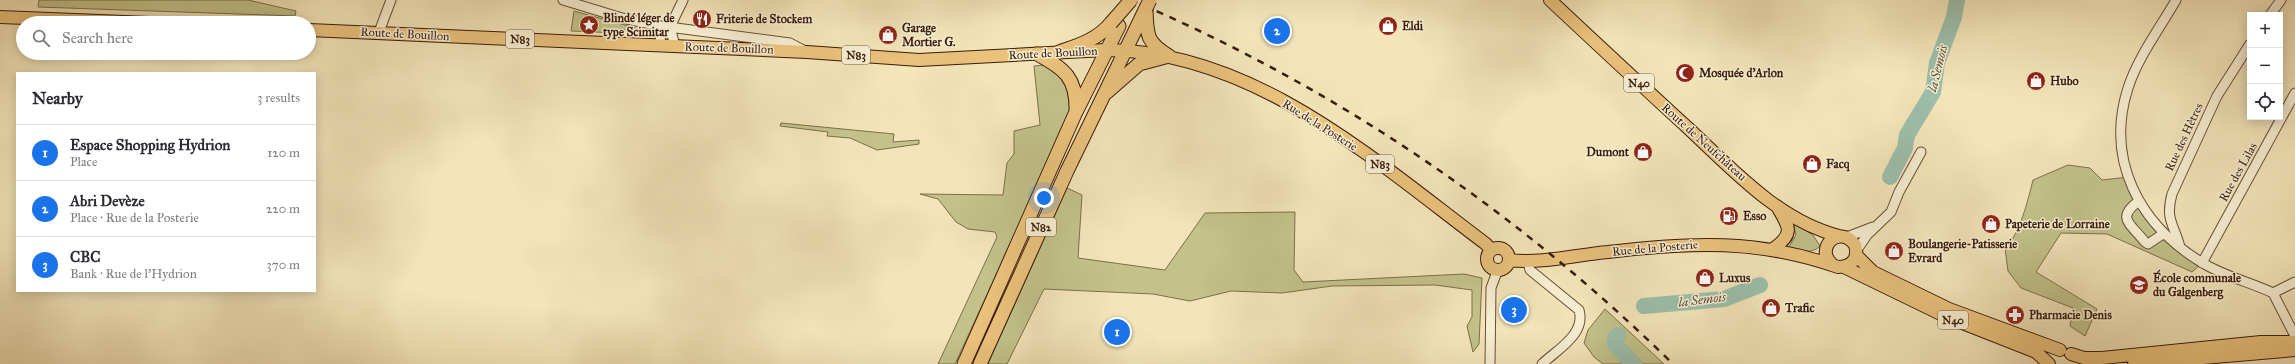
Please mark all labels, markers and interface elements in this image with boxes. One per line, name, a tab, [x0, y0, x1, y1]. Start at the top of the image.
restaurant icon: Friterie de Stockem	[691, 8, 713, 30]
place label: Blindé léger de type Scimitar	[602, 11, 674, 40]
place label: Friterie de Stockem	[716, 12, 813, 26]
map controls	[2247, 12, 2283, 120]
button: +	[2247, 12, 2283, 48]
place icon: Blindé léger de type Scimitar	[578, 14, 600, 36]
shop icon: Eldi	[1377, 15, 1399, 37]
search box	[16, 16, 316, 60]
pin: 2	[1264, 16, 1290, 46]
place label: Eldi	[1402, 19, 1424, 33]
place label: Garage Mortier G.	[902, 21, 956, 49]
shop icon: Garage Mortier G.	[877, 24, 899, 46]
street label: Route de Bouillon	[360, 25, 450, 43]
icon: search	[30, 27, 52, 49]
text: Search here	[62, 29, 133, 47]
road number: N83	[506, 30, 534, 48]
street label: Route de Bouillon	[684, 39, 774, 57]
water label: la Semois	[1924, 43, 1952, 94]
street label: Route de Bouillon	[1008, 44, 1098, 62]
road number: N83	[842, 46, 870, 64]
button: −	[2247, 48, 2283, 84]
mosque icon: Mosquée d'Arlon	[1674, 62, 1696, 84]
place label: Mosquée d'Arlon	[1699, 66, 1784, 81]
shop icon: Hubo	[2025, 70, 2047, 92]
road number: N40	[1624, 74, 1654, 92]
place label: Hubo	[2050, 74, 2079, 88]
button: locate	[2247, 84, 2283, 120]
text: Nearby	[32, 88, 83, 109]
text: 3 results	[257, 90, 300, 106]
street label: Rue de la Posterie	[1280, 96, 1360, 154]
street label: Route de Neufchâteau	[1659, 100, 1750, 184]
street label: Rue des Hêtres	[2162, 101, 2206, 173]
text: Espace Shopping Hydrion	[70, 136, 230, 154]
street label: Rue des Lilas	[2216, 140, 2260, 204]
shop icon: Dumont	[1632, 141, 1654, 163]
text: 1	[42, 145, 48, 161]
text: 120 m	[267, 145, 300, 161]
place label: Dumont	[1586, 145, 1630, 159]
shop icon: Facq	[1801, 153, 1823, 175]
text: Place	[70, 154, 97, 170]
road number: N83	[1366, 155, 1394, 173]
place label: Facq	[1826, 157, 1851, 172]
your location	[1034, 188, 1054, 208]
text: Abri Devèze	[70, 192, 145, 210]
text: 2	[42, 201, 48, 217]
text: 220 m	[266, 201, 300, 217]
fuel station icon: Esso	[1718, 205, 1740, 227]
place label: Esso	[1743, 209, 1767, 223]
text: Place · Rue de la Posterie	[70, 210, 199, 226]
shop icon: Papeterie de Lorraine	[1980, 213, 2002, 235]
place label: Papeterie de Lorraine	[2005, 217, 2110, 232]
road number: N82	[1026, 218, 1056, 236]
street label: Rue de la Posterie	[1612, 237, 1698, 259]
place label: Boulangerie-Patisserie Evrard	[1908, 237, 2017, 265]
shop icon: Boulangerie-Patisserie Evrard	[1883, 240, 1905, 262]
text: CBC	[70, 248, 100, 266]
text: 3	[42, 257, 48, 273]
text: 370 m	[267, 257, 300, 273]
text: Bank · Rue de l'Hydrion	[70, 266, 197, 282]
shop icon: Luxus	[1694, 267, 1716, 289]
place label: École communale du Galgenberg	[2153, 269, 2241, 300]
place label: Luxus	[1719, 271, 1751, 285]
school or university icon: École communale du Galgenberg	[2128, 274, 2150, 296]
water label: la Semois	[1677, 289, 1727, 311]
pin: 3	[1501, 295, 1527, 325]
shop icon: Trafic	[1760, 297, 1782, 319]
place label: Trafic	[1784, 301, 1815, 315]
pharmacy icon: Pharmacie Denis	[2004, 304, 2026, 326]
place label: Pharmacie Denis	[2029, 308, 2112, 322]
road number: N40	[1938, 311, 1968, 329]
pin: 1	[1104, 317, 1130, 347]

